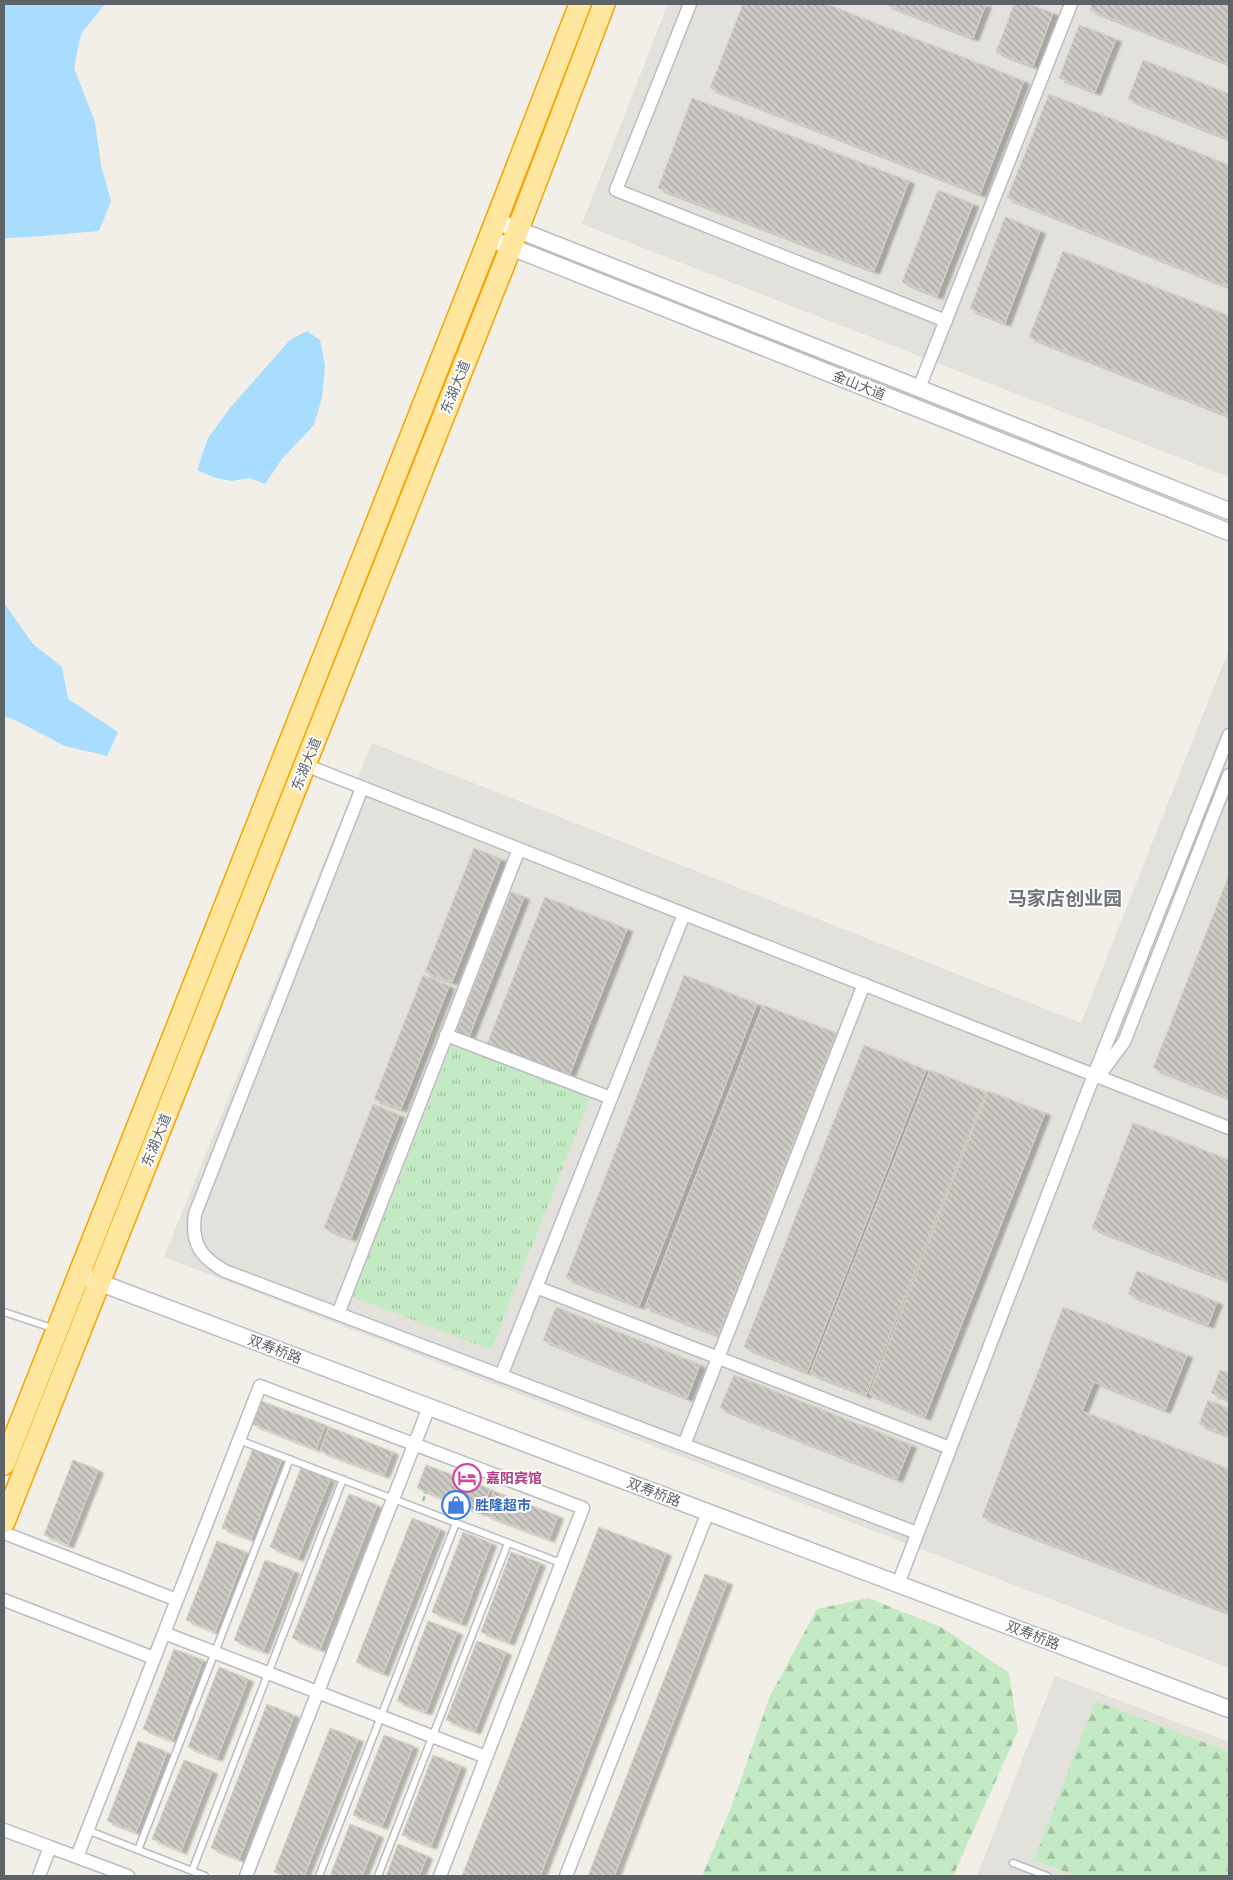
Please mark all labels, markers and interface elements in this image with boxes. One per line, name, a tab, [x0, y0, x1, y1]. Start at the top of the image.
street label: 东湖大道	[436, 358, 474, 416]
street label: 金山大道	[830, 366, 888, 404]
street label: 东湖大道	[287, 735, 325, 793]
district label: 马家店创业园	[1008, 887, 1122, 910]
street label: 东湖大道	[137, 1111, 175, 1169]
street label: 双寿桥路	[246, 1331, 304, 1367]
hotel icon: 嘉阳宾馆	[452, 1463, 482, 1493]
place label: 嘉阳宾馆	[486, 1469, 542, 1487]
street label: 双寿桥路	[625, 1474, 683, 1510]
shop icon: 胜隆超市	[441, 1490, 471, 1520]
place label: 胜隆超市	[475, 1496, 531, 1514]
street label: 双寿桥路	[1004, 1617, 1062, 1653]

